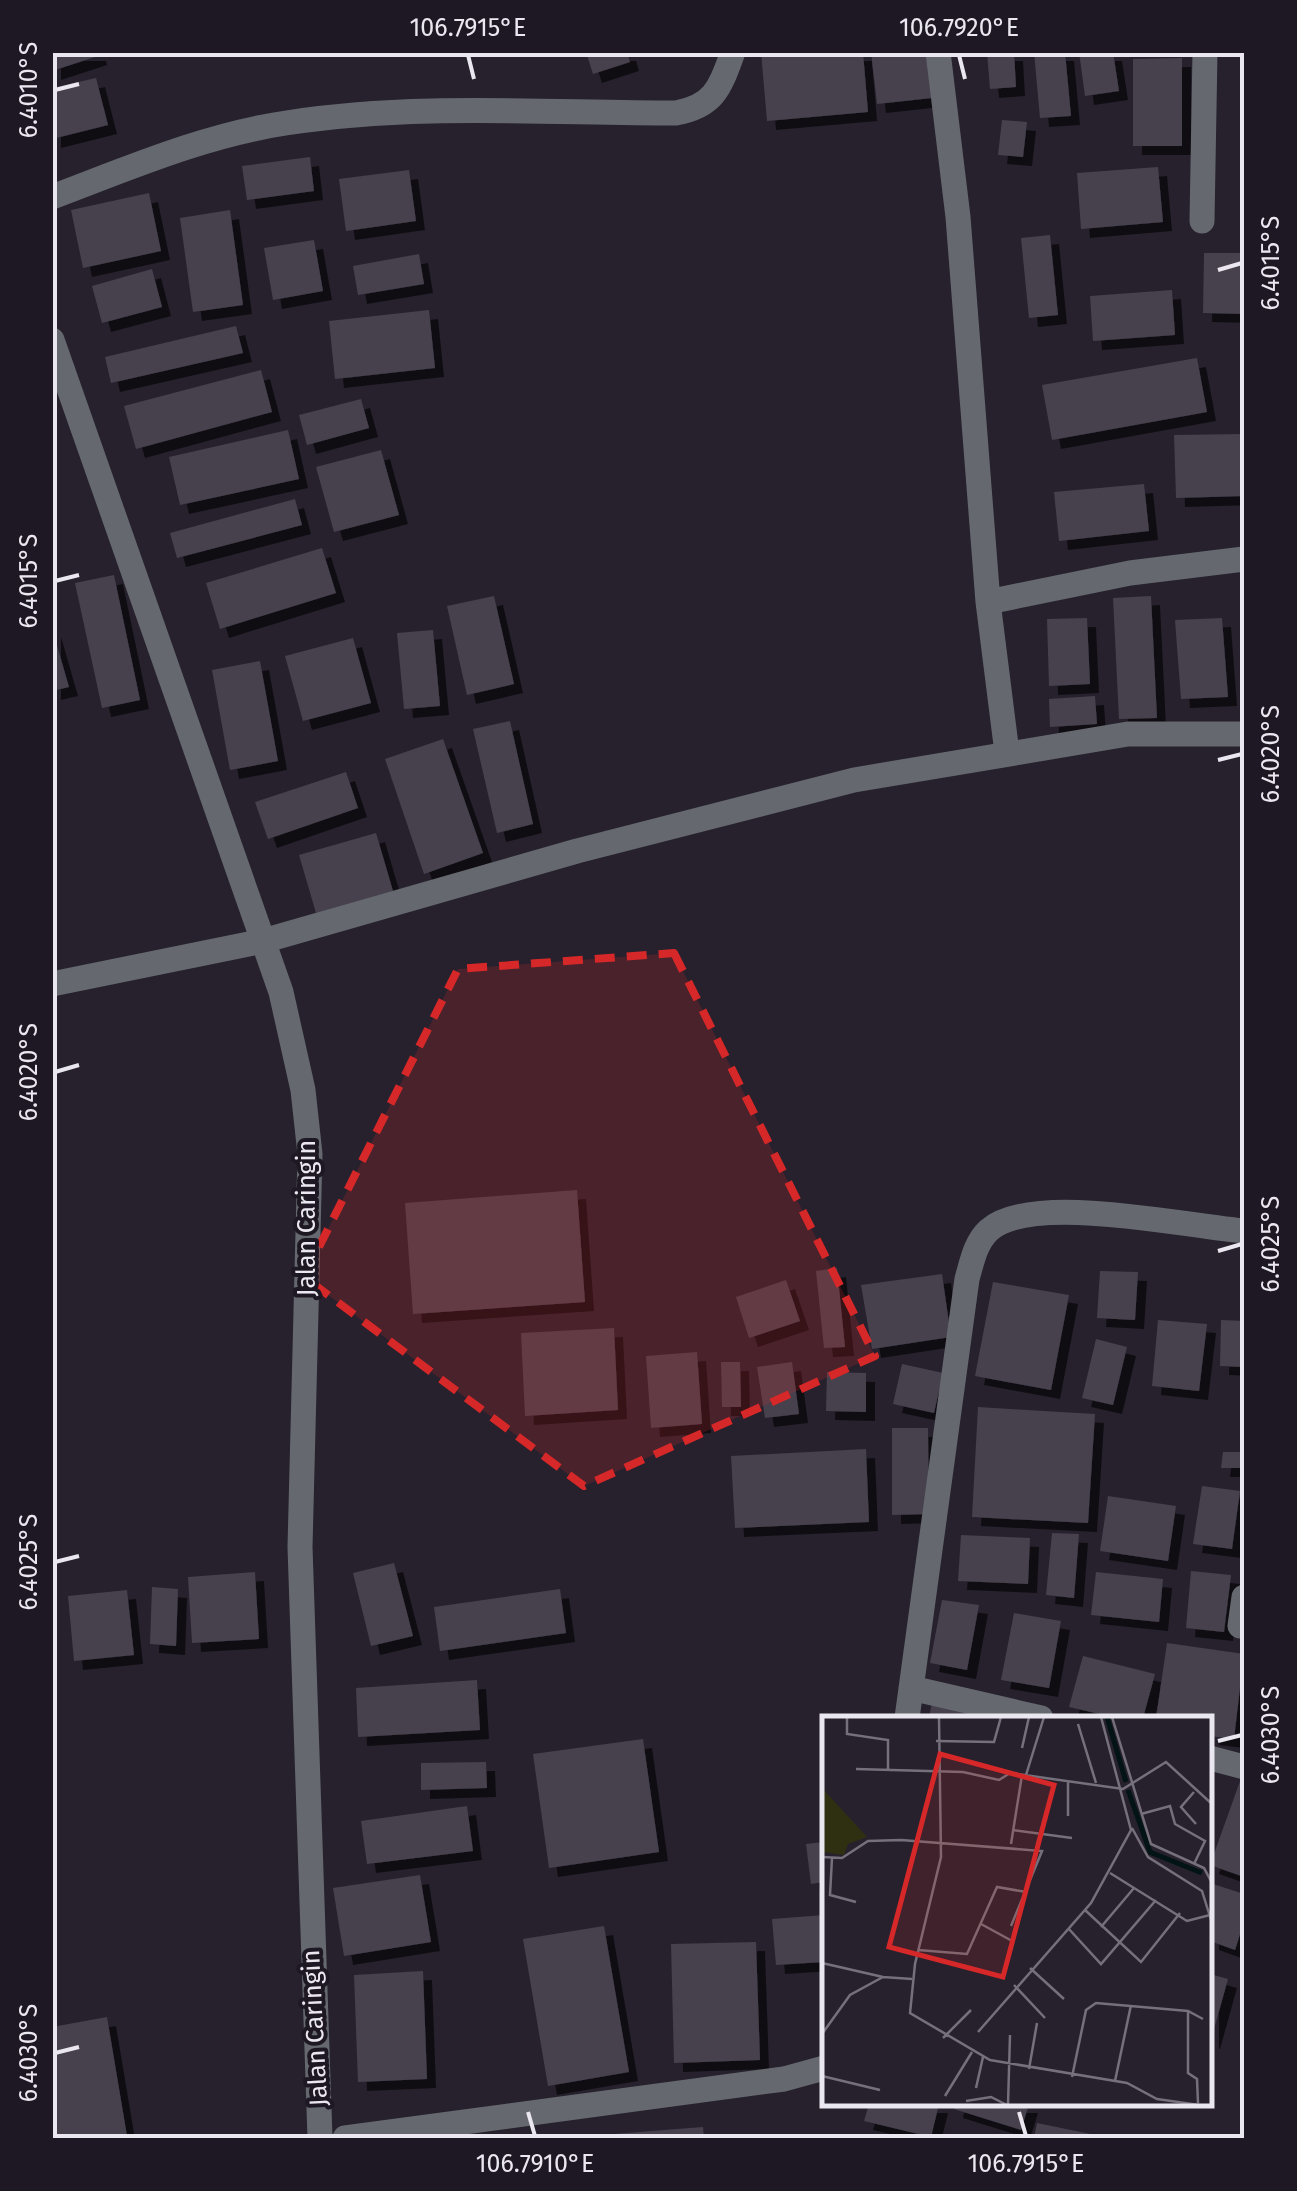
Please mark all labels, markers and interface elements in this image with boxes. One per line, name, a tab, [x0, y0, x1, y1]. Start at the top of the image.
text: 106.7915°E	[410, 13, 526, 43]
text: 106.7920°E	[899, 13, 1019, 43]
text: 6.4010°S	[14, 42, 44, 138]
text: 6.4015°S	[1256, 216, 1286, 310]
text: 6.4015°S	[14, 534, 44, 628]
text: 6.4020°S	[1256, 705, 1286, 803]
text: 6.4020°S	[14, 1023, 44, 1121]
street label: Jalan Caringin	[292, 1140, 322, 1296]
text: 6.4025°S	[1256, 1196, 1286, 1292]
text: 6.4025°S	[14, 1514, 44, 1610]
text: 6.4030°S	[1256, 1686, 1286, 1784]
inset map	[822, 1716, 1212, 2106]
street label: Jalan Caringin	[296, 1949, 334, 2107]
text: 6.4030°S	[14, 2004, 44, 2102]
text: 106.7910°E	[476, 2149, 594, 2179]
text: 106.7915°E	[968, 2149, 1084, 2179]

